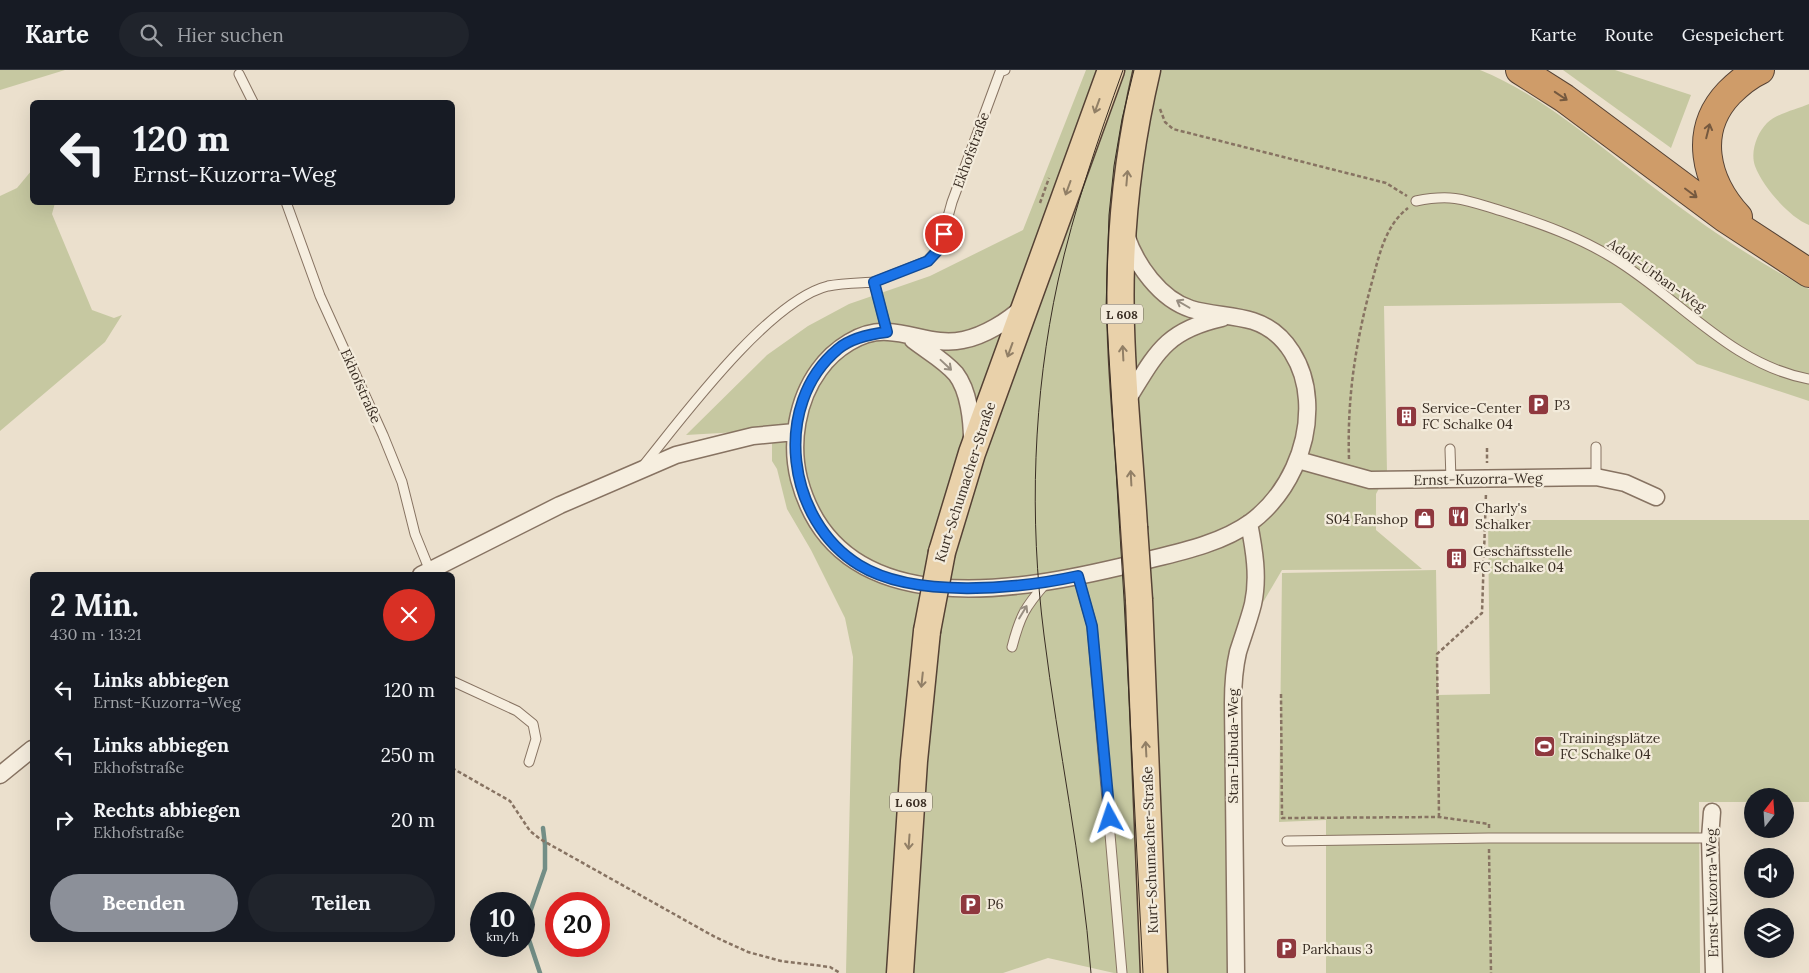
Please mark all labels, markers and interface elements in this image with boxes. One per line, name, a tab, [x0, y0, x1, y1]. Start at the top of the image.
search box	[119, 12, 469, 57]
text: Karte	[25, 19, 89, 50]
icon: search	[137, 21, 165, 49]
text: Hier suchen	[177, 23, 284, 47]
text: Karte	[1530, 23, 1576, 46]
text: Route	[1604, 23, 1654, 46]
text: Gespeichert	[1682, 23, 1784, 46]
one-way arrow	[1554, 91, 1568, 101]
one-way arrow	[1092, 98, 1101, 113]
street label: Ekhofstraße	[949, 109, 993, 191]
text: 120 m	[133, 116, 230, 161]
icon: left	[50, 120, 115, 185]
one-way arrow	[1704, 124, 1713, 140]
text: Ernst-Kuzorra-Weg	[133, 160, 336, 188]
one-way arrow	[1123, 170, 1132, 186]
one-way arrow	[1063, 179, 1072, 195]
one-way arrow	[1684, 188, 1698, 198]
pin	[923, 213, 965, 255]
icon: arrive	[930, 220, 958, 248]
street label: Adolf-Urban-Weg	[1604, 234, 1710, 316]
one-way arrow	[1175, 299, 1190, 309]
road number: L 608	[1101, 304, 1143, 323]
one-way arrow	[1005, 342, 1014, 357]
one-way arrow	[1118, 345, 1127, 361]
street label: Ekhofstraße	[337, 346, 386, 426]
one-way arrow	[940, 359, 952, 371]
parking icon: P3	[1526, 393, 1550, 417]
place label: P3	[1554, 396, 1570, 414]
street label: Kurt-Schumacher-Straße	[931, 399, 1000, 564]
place label: Service-Center FC Schalke 04	[1422, 399, 1521, 433]
building icon: Service-Center FC Schalke 04	[1394, 404, 1418, 428]
street label: Ernst-Kuzorra-Weg	[1413, 469, 1543, 489]
one-way arrow	[1126, 470, 1135, 486]
place label: Charly's Schalker	[1475, 499, 1531, 533]
restaurant icon: Charly's Schalker	[1447, 504, 1471, 528]
shop icon: S04 Fanshop	[1412, 507, 1436, 531]
place label: S04 Fanshop	[1326, 510, 1408, 528]
place label: Geschäftsstelle FC Schalke 04	[1473, 542, 1573, 576]
building icon: Geschäftsstelle FC Schalke 04	[1445, 547, 1469, 571]
text: 2 Min.	[50, 586, 139, 624]
button: close	[383, 589, 435, 641]
one-way arrow	[1019, 605, 1029, 619]
text: 430 m · 13:21	[50, 624, 142, 644]
text: Links abbiegen	[93, 668, 229, 692]
one-way arrow	[917, 672, 927, 688]
icon: left	[50, 676, 78, 704]
text: 120 m	[384, 678, 435, 702]
street label: Stan-Libuda-Weg	[1224, 688, 1242, 803]
text: Ernst-Kuzorra-Weg	[93, 692, 241, 712]
place label: Trainingsplätze FC Schalke 04	[1560, 729, 1661, 763]
text: Links abbiegen	[93, 733, 229, 757]
sports icon: Trainingsplätze FC Schalke 04	[1532, 734, 1556, 758]
icon: left	[50, 741, 78, 769]
one-way arrow	[1141, 742, 1150, 758]
text: 250 m	[381, 743, 435, 767]
text: Ekhofstraße	[93, 757, 184, 777]
street label: Kurt-Schumacher-Straße	[1138, 766, 1162, 934]
north arrow	[1744, 788, 1794, 838]
map controls	[1744, 788, 1794, 958]
position arrow	[1083, 791, 1135, 843]
road number: L 608	[890, 792, 932, 812]
text: Rechts abbiegen	[93, 798, 240, 822]
icon: right	[50, 806, 78, 834]
text: 20 m	[391, 808, 435, 832]
text: Ekhofstraße	[93, 822, 184, 842]
street label: Ernst-Kuzorra-Weg	[1702, 828, 1722, 958]
one-way arrow	[904, 834, 913, 850]
button: sound	[1744, 848, 1794, 898]
button: Beenden	[50, 874, 238, 932]
button: Teilen	[248, 874, 435, 932]
speed limit sign: 20	[545, 892, 610, 957]
parking icon: P6	[959, 892, 983, 916]
place label: P6	[987, 895, 1004, 913]
text: 10	[489, 902, 516, 934]
button: layers	[1744, 908, 1794, 958]
text: km/h	[486, 929, 519, 944]
parking icon: Parkhaus 3	[1274, 937, 1298, 961]
place label: Parkhaus 3	[1302, 940, 1373, 958]

